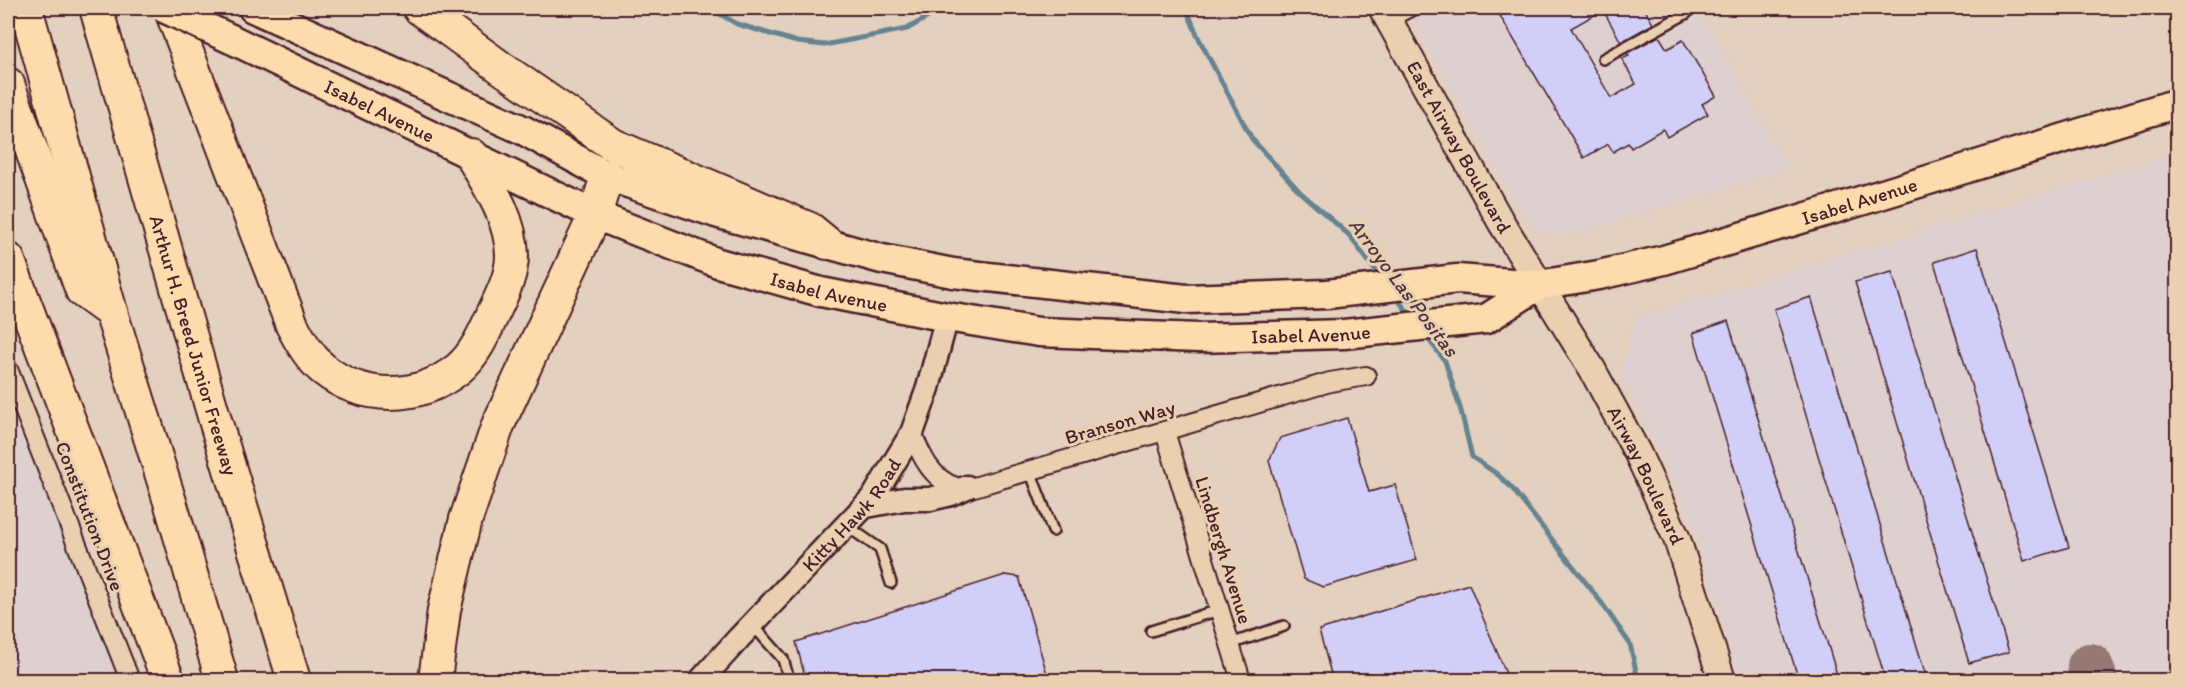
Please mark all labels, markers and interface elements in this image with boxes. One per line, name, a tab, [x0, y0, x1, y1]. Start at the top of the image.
street label: East Airway Boulevard	[1402, 57, 1517, 238]
street label: Isabel Avenue	[321, 74, 439, 148]
street label: Isabel Avenue	[1799, 172, 1920, 230]
street label: Arthur H. Breed Junior Freeway	[144, 212, 243, 479]
water label: Arroyo Las Positas	[1344, 213, 1465, 363]
street label: Isabel Avenue	[768, 266, 889, 317]
street label: Isabel Avenue	[1251, 319, 1372, 349]
street label: Branson Way	[1062, 395, 1179, 449]
street label: Airway Boulevard	[1602, 402, 1690, 548]
street label: Constitution Drive	[50, 438, 130, 594]
street label: Kitty Hawk Road	[797, 453, 906, 577]
street label: Lindbergh Avenue	[1190, 473, 1258, 627]

